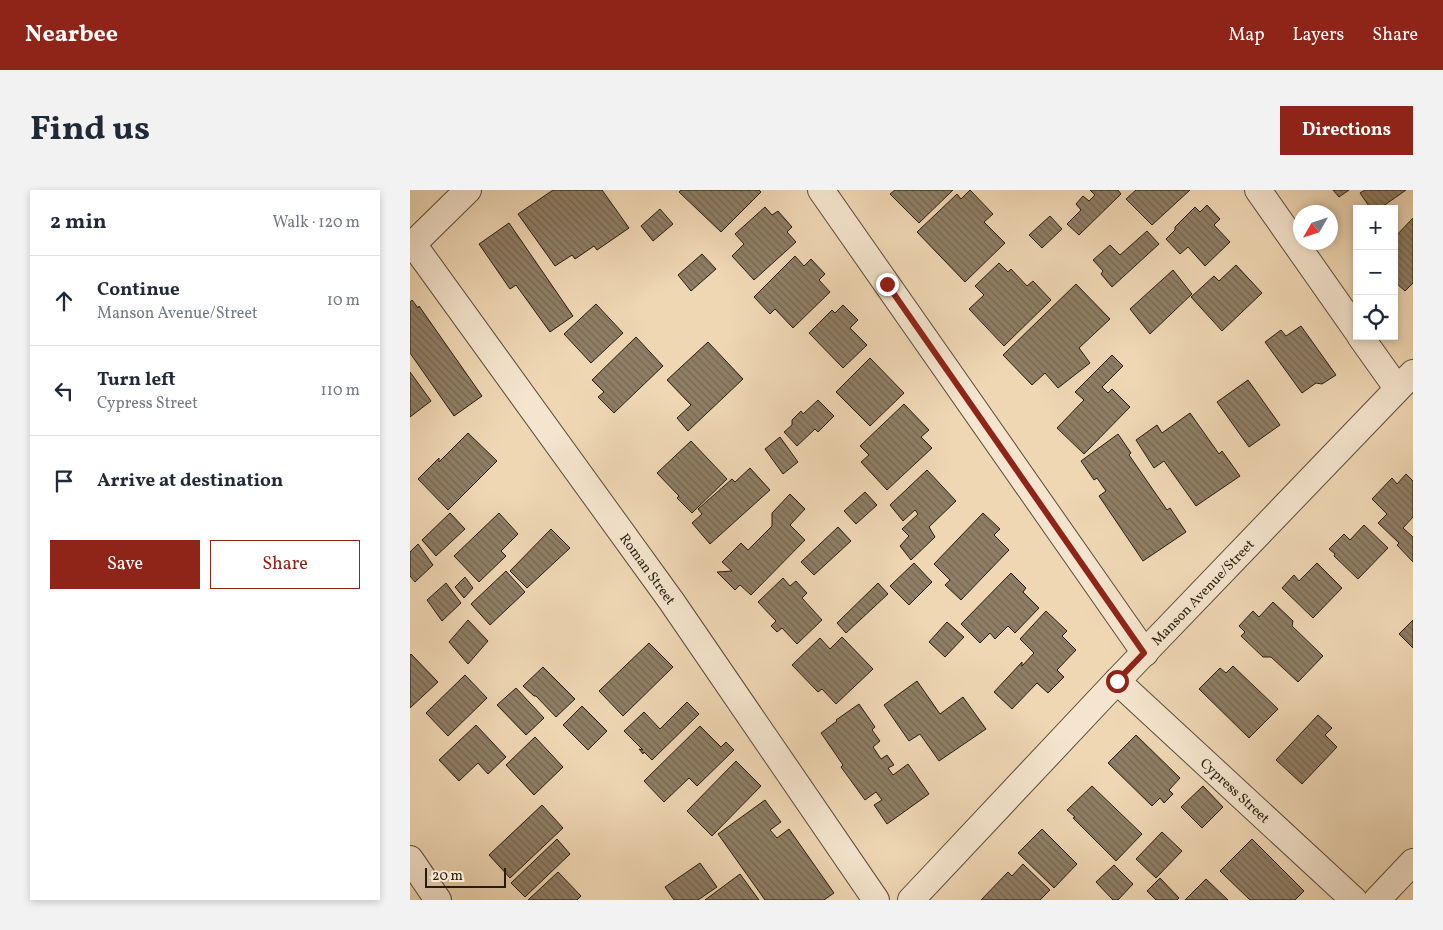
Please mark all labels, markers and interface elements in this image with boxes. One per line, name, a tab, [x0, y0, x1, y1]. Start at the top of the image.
text: Nearbee	[25, 18, 118, 52]
text: Map	[1228, 23, 1264, 48]
text: Layers	[1292, 23, 1344, 48]
text: Share	[1372, 23, 1418, 48]
text: Find us	[30, 106, 150, 154]
button: Directions	[1280, 106, 1413, 155]
north arrow	[1293, 205, 1338, 250]
map controls	[1353, 205, 1398, 340]
button: +	[1353, 205, 1398, 250]
text: 2 min	[50, 208, 107, 237]
text: Walk · 120 m	[272, 212, 360, 234]
button: −	[1353, 250, 1398, 295]
route end	[876, 273, 899, 296]
text: Continue	[97, 277, 180, 303]
icon: ahead	[50, 287, 78, 315]
text: 10 m	[327, 290, 360, 312]
button: locate	[1353, 295, 1398, 340]
text: Manson Avenue/Street	[97, 303, 258, 325]
text: Turn left	[97, 367, 176, 393]
icon: left	[50, 377, 78, 405]
text: 110 m	[321, 380, 360, 402]
text: Cypress Street	[97, 393, 198, 415]
icon: arrive	[50, 467, 78, 495]
text: Arrive at destination	[97, 468, 283, 494]
street label: Roman Street	[615, 530, 679, 609]
street label: Manson Avenue/Street	[1148, 536, 1259, 650]
button: Save	[50, 540, 200, 589]
button: Share	[210, 540, 360, 589]
route start	[1106, 670, 1129, 693]
street label: Cypress Street	[1195, 754, 1273, 828]
scale bar	[425, 865, 506, 888]
text: 20 m	[432, 867, 463, 886]

